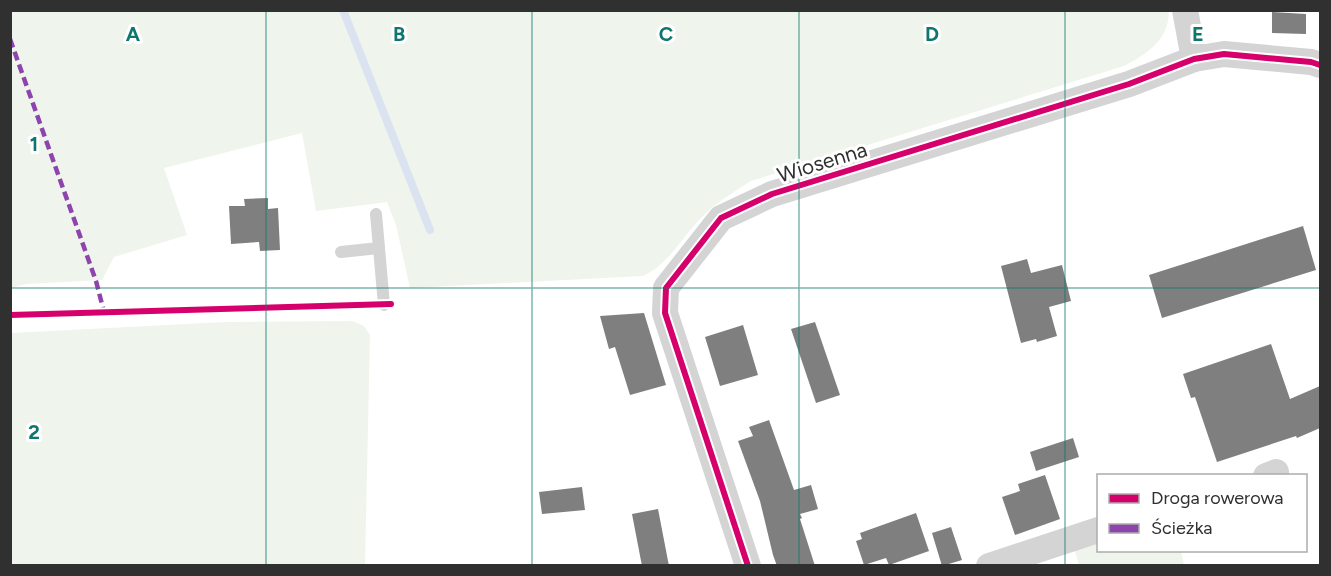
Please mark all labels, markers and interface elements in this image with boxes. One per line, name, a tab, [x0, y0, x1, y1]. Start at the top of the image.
text: A	[126, 22, 141, 46]
text: B	[393, 22, 405, 46]
text: C	[659, 22, 673, 46]
text: D	[925, 22, 939, 46]
text: E	[1192, 22, 1204, 46]
text: 1	[30, 132, 38, 156]
street label: Wiosenna	[774, 137, 870, 187]
text: 2	[28, 420, 40, 444]
legend	[1097, 474, 1307, 552]
text: Droga rowerowa	[1151, 487, 1283, 509]
text: Ścieżka	[1151, 517, 1212, 539]

